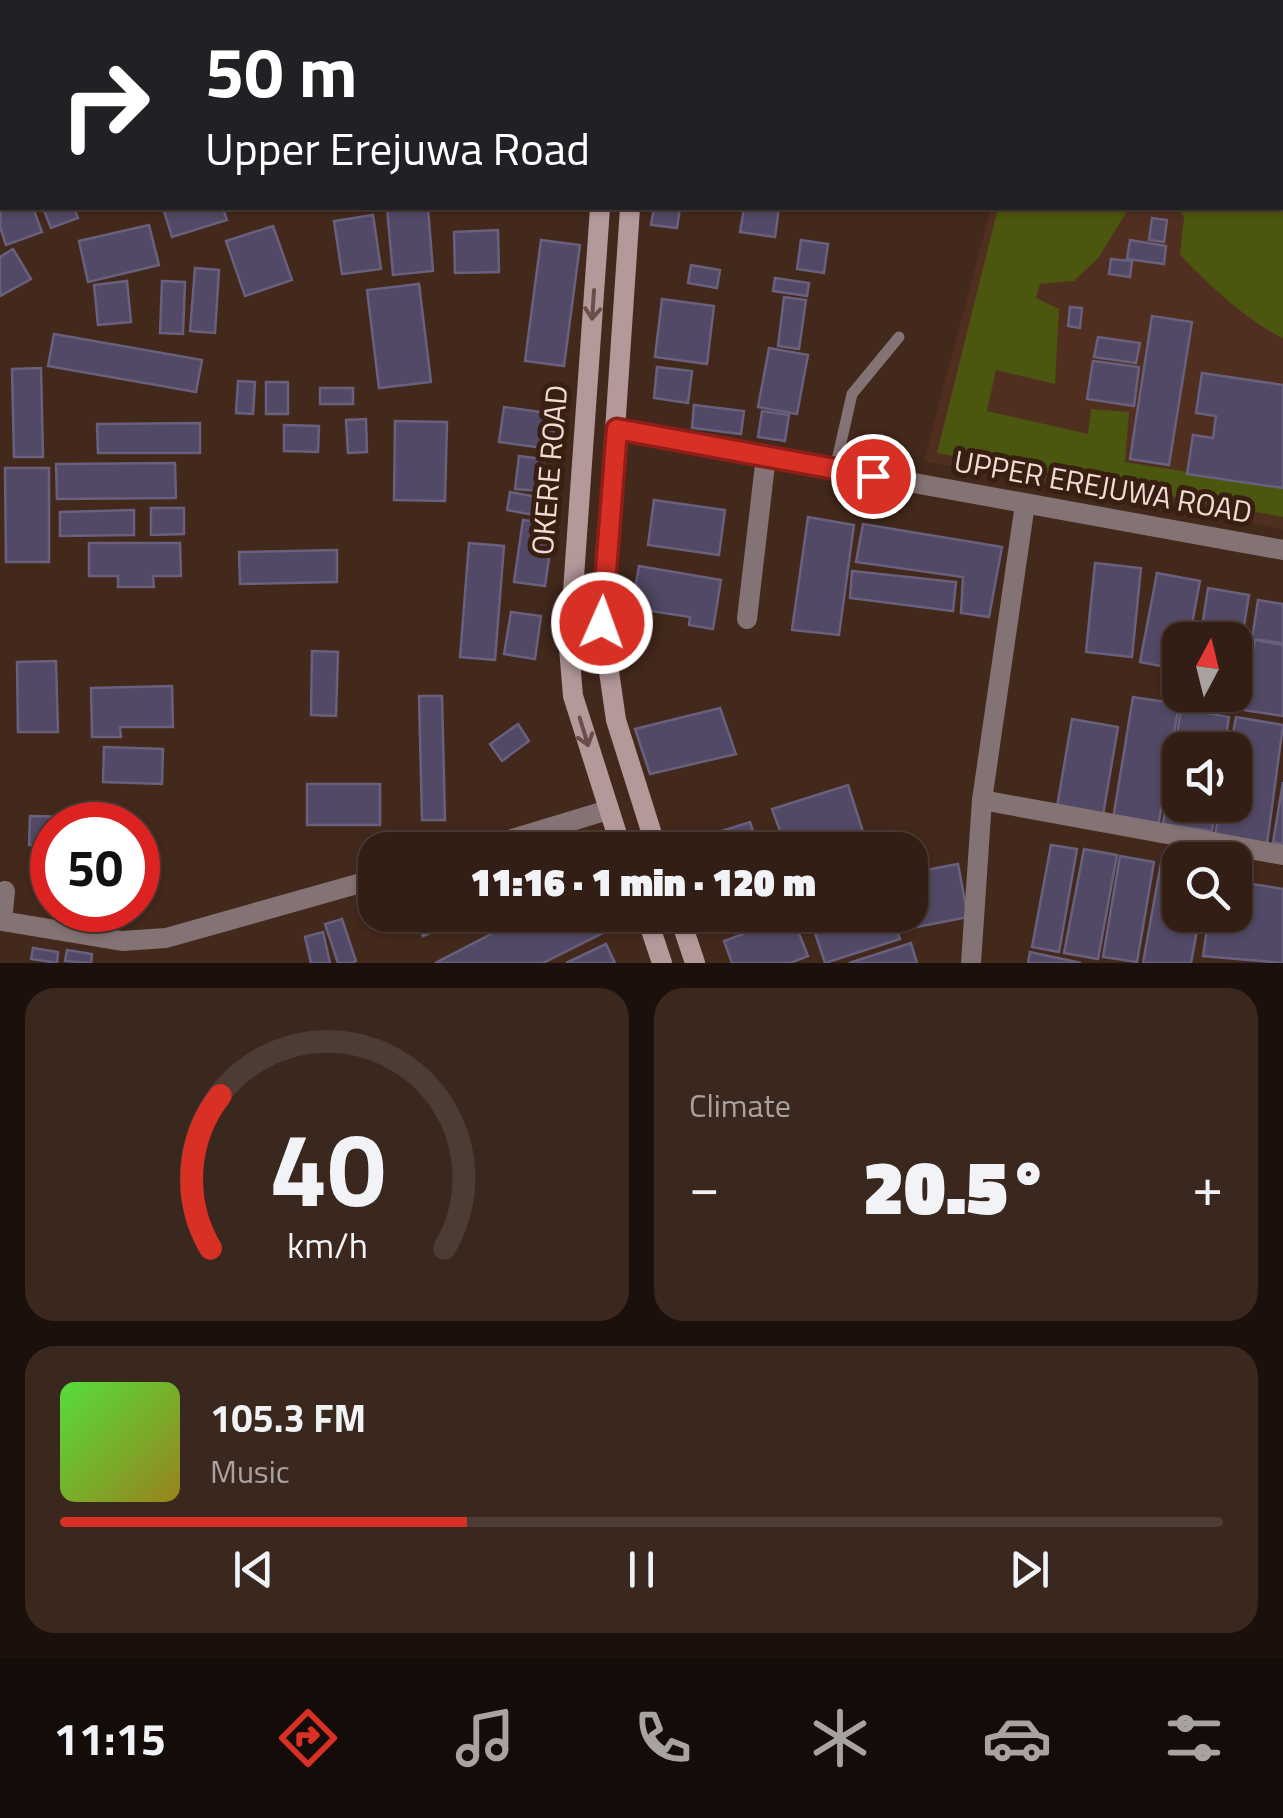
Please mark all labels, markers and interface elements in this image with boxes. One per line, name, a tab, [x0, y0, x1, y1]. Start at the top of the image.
text: 50 m	[205, 18, 358, 124]
icon: right	[40, 40, 170, 170]
text: Upper Erejuwa Road	[205, 114, 590, 182]
one-way arrow	[583, 288, 602, 320]
street label: OKERE ROAD	[519, 383, 579, 557]
pin	[831, 434, 916, 519]
street label: UPPER EREJUWA ROAD	[951, 437, 1256, 535]
icon: arrive	[846, 449, 901, 504]
position arrow	[550, 571, 654, 675]
north arrow	[1162, 622, 1252, 712]
map controls	[1162, 622, 1252, 932]
one-way arrow	[576, 716, 594, 747]
button: sound	[1162, 732, 1252, 822]
speed limit sign: 50	[30, 802, 160, 932]
button: search	[1162, 842, 1252, 932]
text: 11:16 · 1 min · 120 m	[470, 853, 816, 911]
text: Climate	[689, 1081, 791, 1129]
text: 40	[269, 1088, 385, 1246]
text: 20.5°	[863, 1129, 1049, 1243]
text: −	[689, 1144, 720, 1227]
text: +	[1192, 1144, 1223, 1227]
text: km/h	[287, 1217, 367, 1272]
text: 105.3 FM	[210, 1389, 366, 1447]
text: Music	[210, 1447, 290, 1495]
icon: previous	[226, 1542, 281, 1597]
icon: pause	[614, 1542, 669, 1597]
icon: next	[1002, 1542, 1057, 1597]
icon: directions	[273, 1703, 343, 1773]
icon: music	[450, 1703, 520, 1773]
icon: phone	[628, 1703, 698, 1773]
icon: climate	[805, 1703, 875, 1773]
icon: car	[982, 1703, 1052, 1773]
icon: filters	[1159, 1703, 1229, 1773]
text: 11:15	[54, 1704, 166, 1772]

